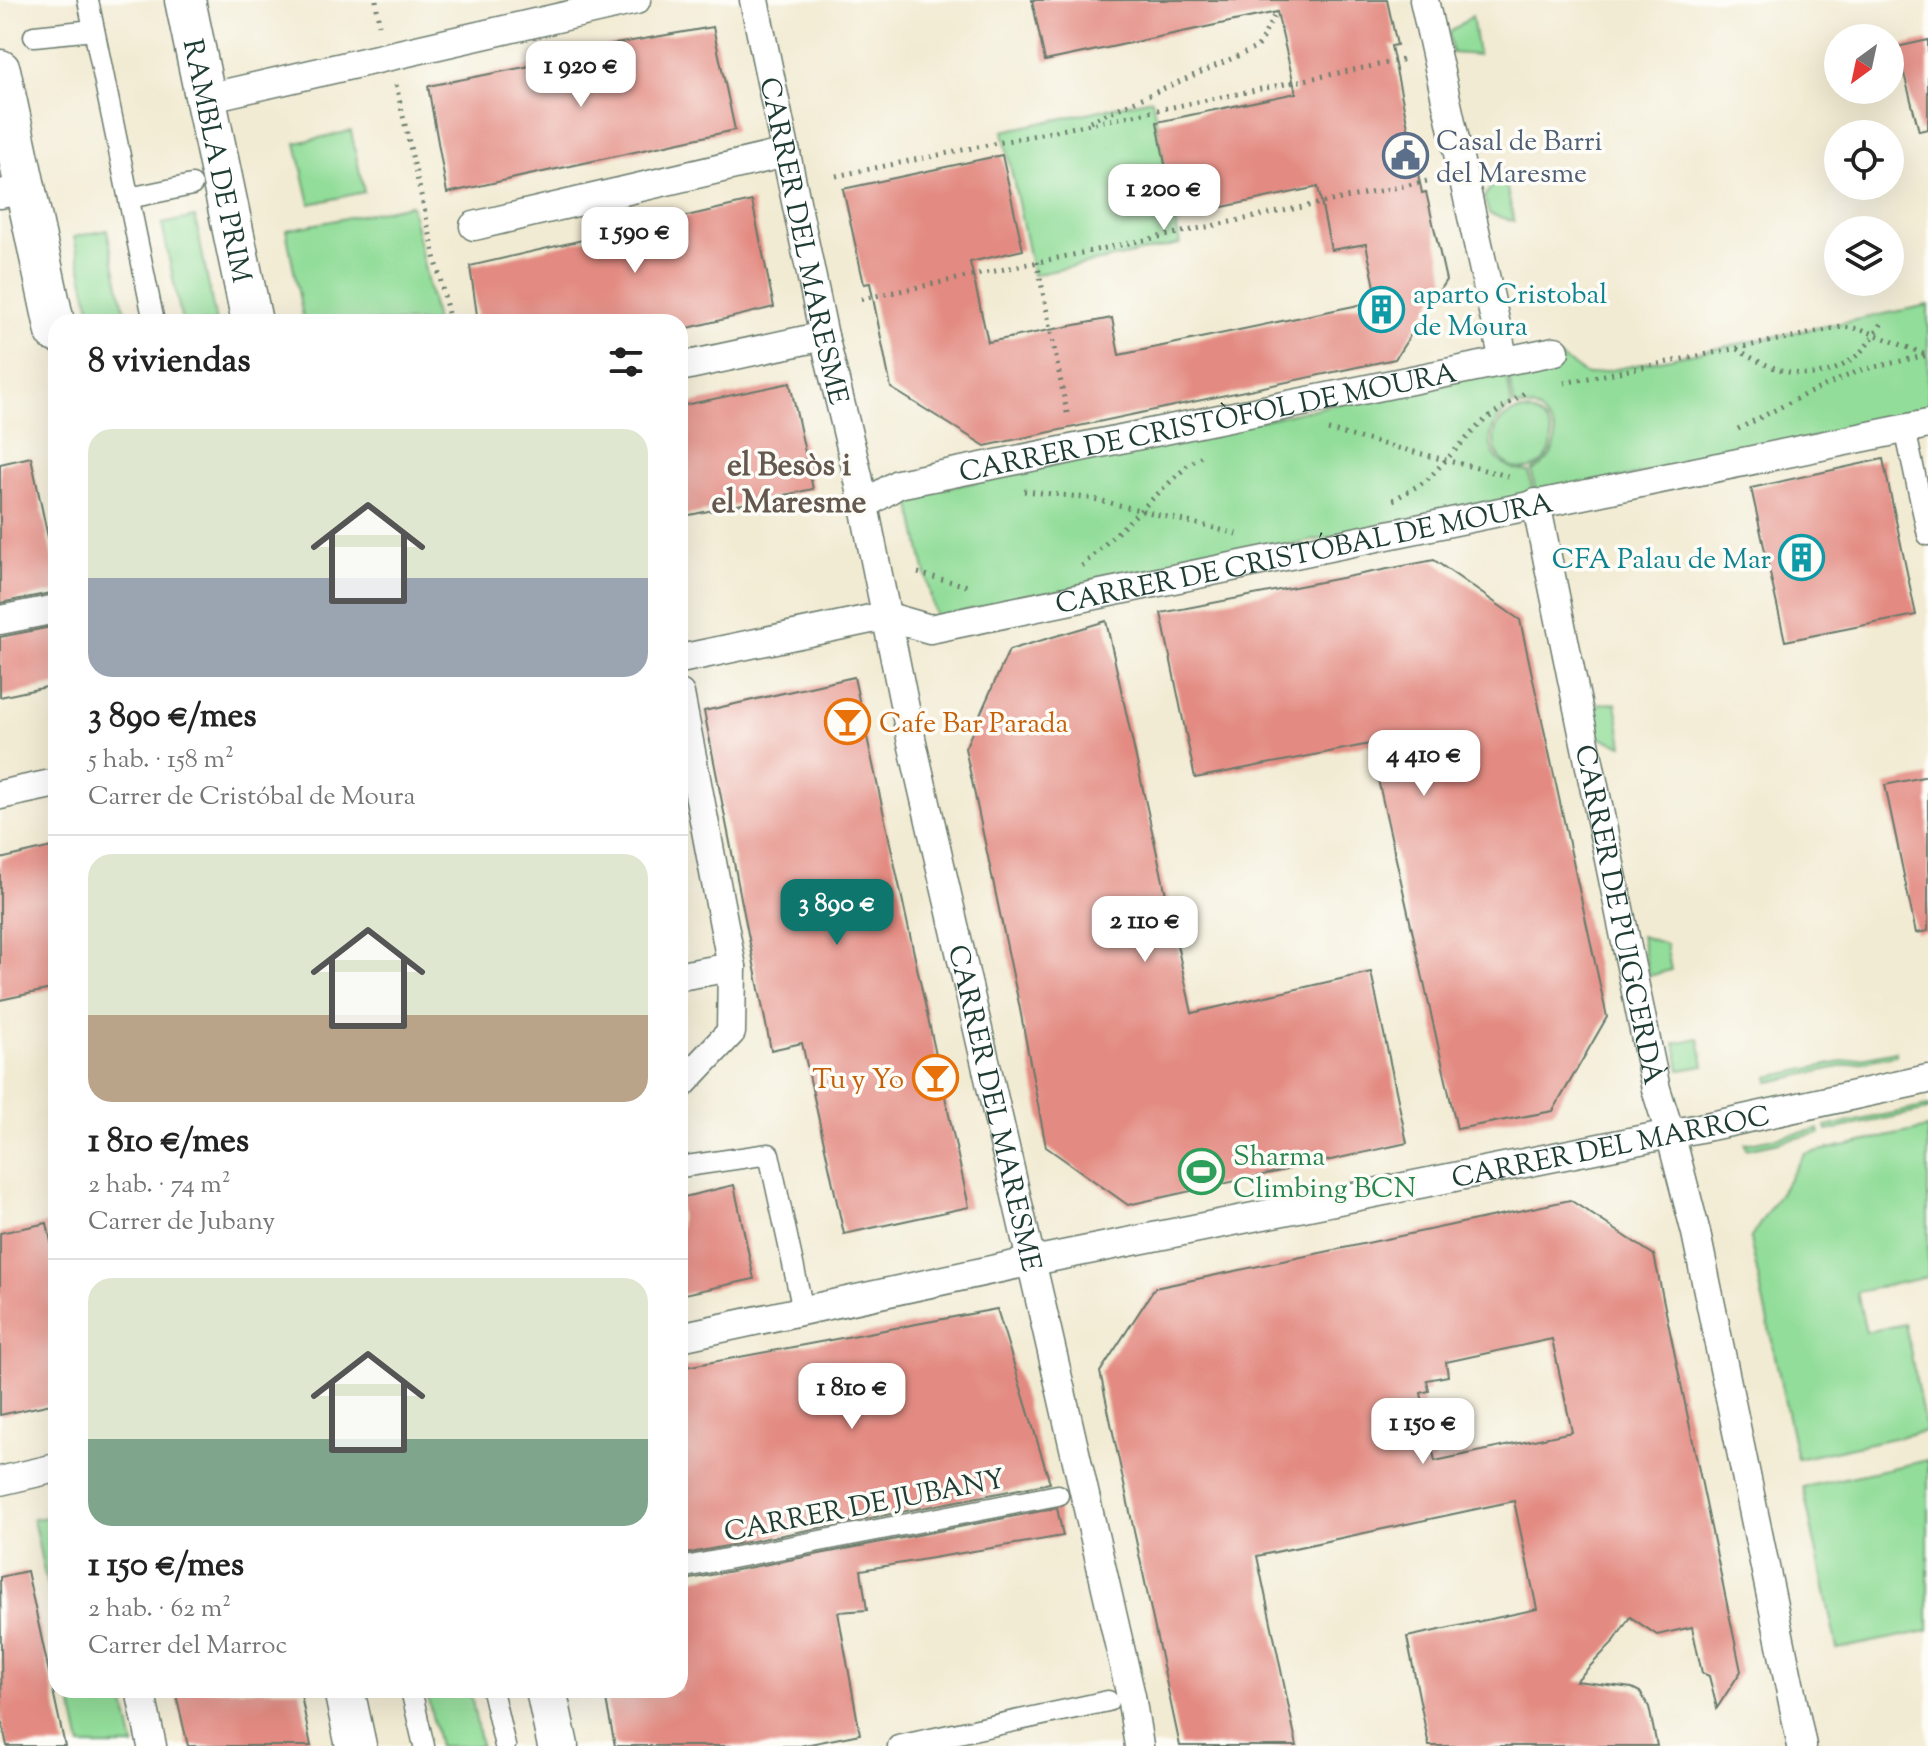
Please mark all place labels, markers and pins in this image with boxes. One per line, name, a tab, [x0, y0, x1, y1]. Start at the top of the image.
pin: 1 920 €	[507, 41, 655, 109]
place label: Casal de Barri del Maresme	[1436, 123, 1602, 195]
public building icon: Casal de Barri del Maresme	[1381, 132, 1429, 180]
pin: 1 200 €	[1090, 164, 1238, 232]
pin: 1 590 €	[561, 207, 709, 275]
place label: aparto Cristobal de Moura	[1413, 276, 1608, 348]
building icon: aparto Cristobal de Moura	[1358, 285, 1406, 333]
building icon: CFA Palau de Mar	[1778, 534, 1826, 582]
place label: CFA Palau de Mar	[1552, 541, 1771, 581]
bar icon: Cafe Bar Parada	[824, 698, 872, 746]
place label: Cafe Bar Parada	[879, 705, 1069, 745]
pin: 4 410 €	[1350, 730, 1498, 798]
pin: 3 890 €	[763, 879, 911, 947]
pin: 2 110 €	[1071, 896, 1219, 964]
bar icon: Tu y Yo	[911, 1054, 959, 1102]
place label: Tu y Yo	[812, 1061, 904, 1101]
place label: Sharma Climbing BCN	[1233, 1138, 1416, 1210]
sports icon: Sharma Climbing BCN	[1178, 1147, 1226, 1195]
pin: 1 810 €	[778, 1363, 926, 1431]
pin: 1 150 €	[1349, 1398, 1497, 1466]

